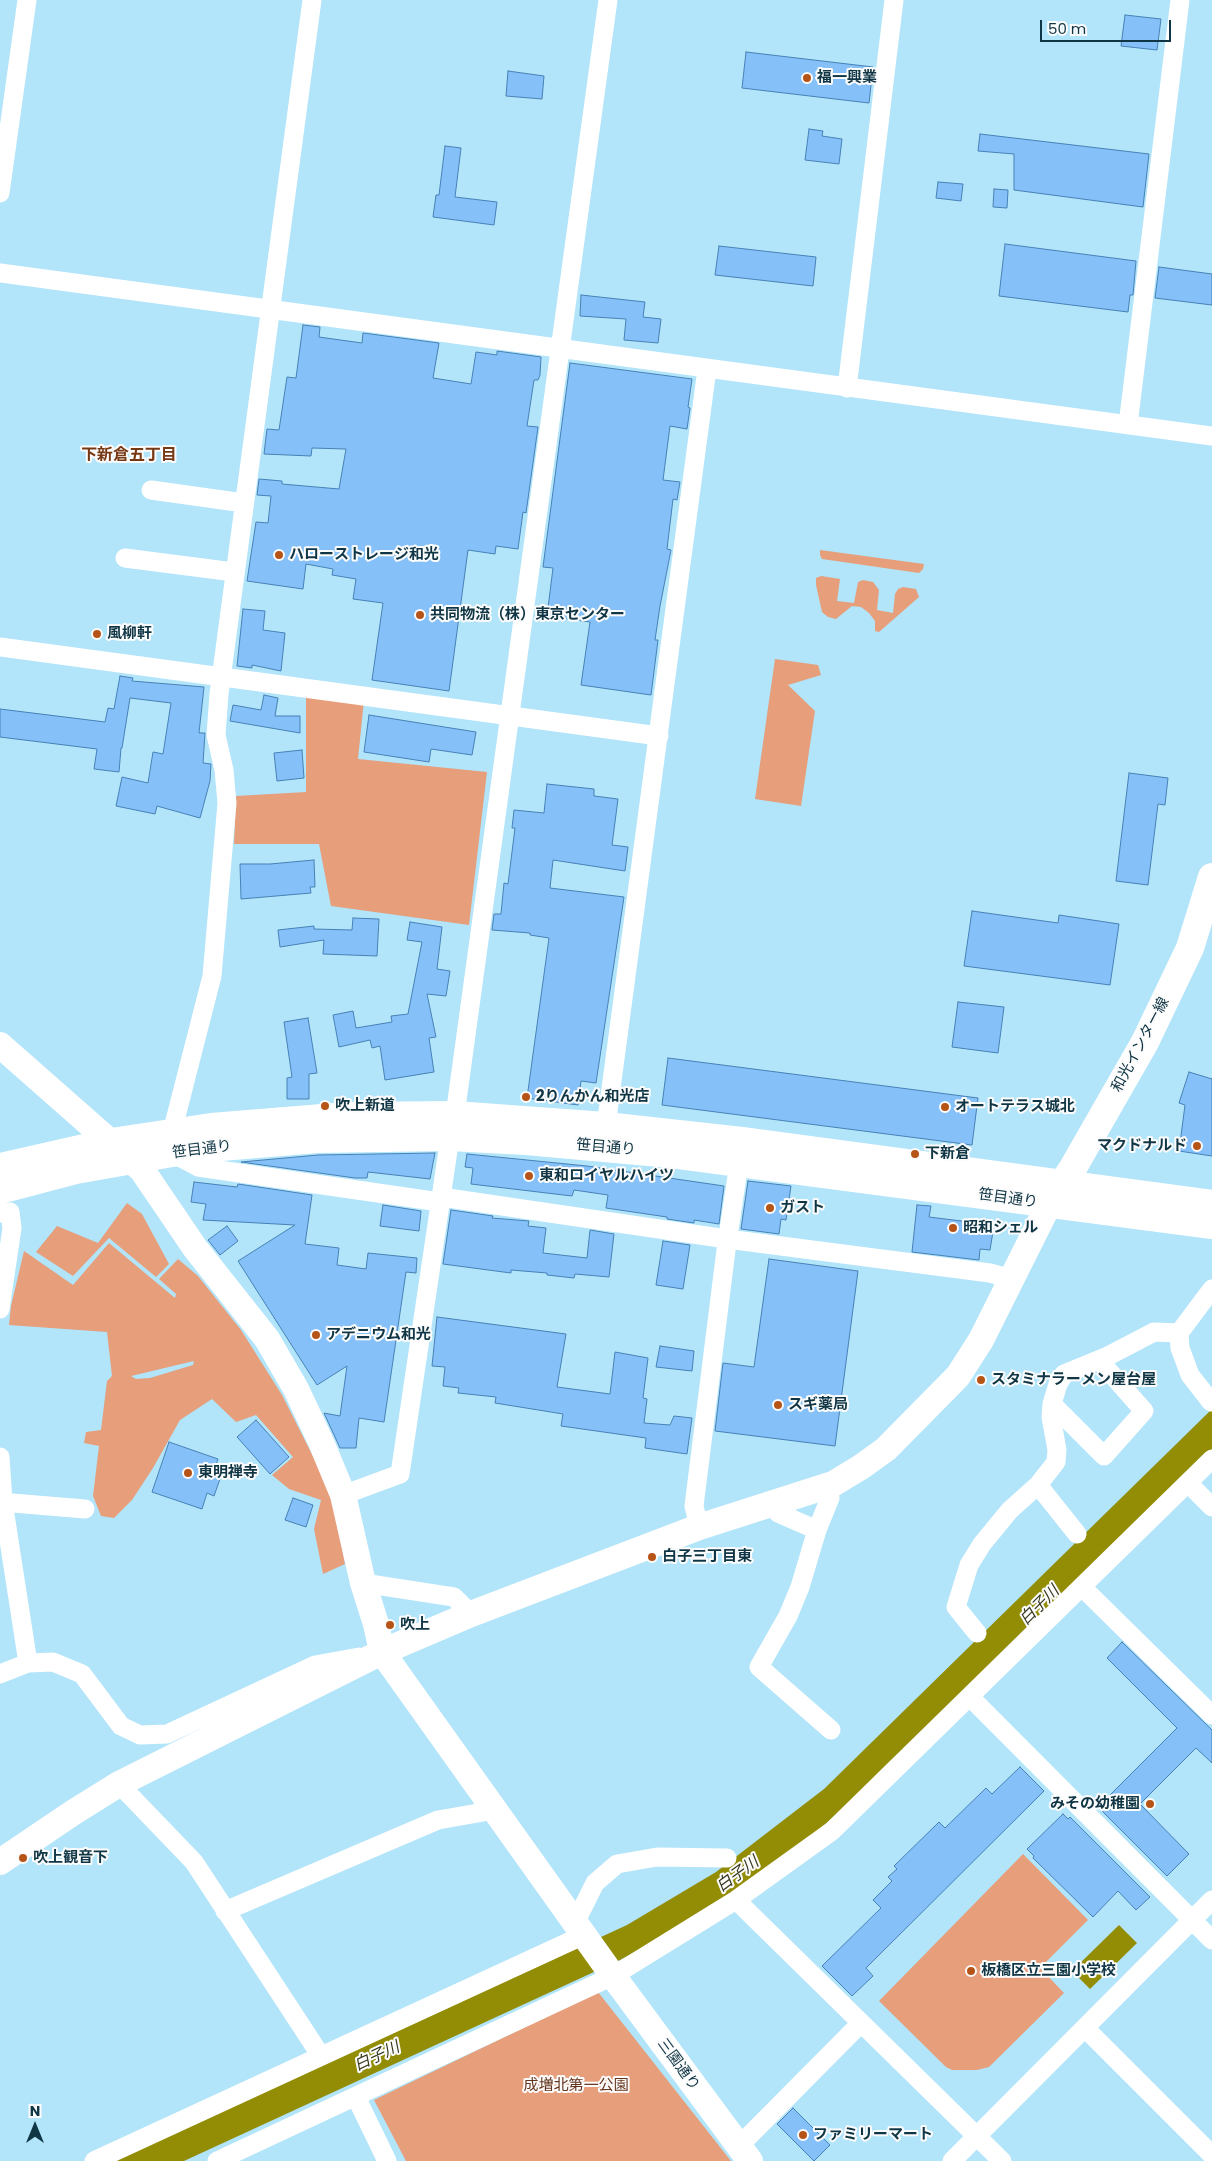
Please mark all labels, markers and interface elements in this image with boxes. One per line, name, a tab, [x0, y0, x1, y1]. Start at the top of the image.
scale bar	[1042, 10, 1173, 42]
text: 50 m	[1048, 18, 1086, 39]
place label: 福一興業	[817, 69, 877, 87]
marker: 福一興業	[801, 72, 813, 84]
district label: 下新倉五丁目	[81, 446, 177, 466]
place label: ハローストレージ和光	[289, 546, 439, 564]
marker: ハローストレージ和光	[273, 549, 285, 561]
place label: 共同物流（株）東京センター	[430, 606, 625, 624]
marker: 共同物流（株）東京センター	[414, 609, 426, 621]
place label: 風柳軒	[107, 625, 152, 643]
marker: 風柳軒	[91, 628, 103, 640]
street label: 和光インター線	[1108, 994, 1174, 1096]
place label: 2りんかん和光店	[536, 1088, 650, 1106]
marker: 2りんかん和光店	[520, 1091, 532, 1103]
place label: 吹上新道	[335, 1097, 395, 1115]
place label: オートテラス城北	[955, 1098, 1075, 1116]
marker: 吹上新道	[319, 1100, 331, 1112]
marker: オートテラス城北	[939, 1101, 951, 1113]
street label: 笹目通り	[575, 1136, 637, 1160]
street label: 笹目通り	[171, 1137, 233, 1163]
place label: マクドナルド	[1097, 1137, 1187, 1155]
marker: マクドナルド	[1191, 1140, 1203, 1152]
place label: 下新倉	[925, 1145, 970, 1163]
marker: 下新倉	[909, 1148, 921, 1160]
place label: 東和ロイヤルハイツ	[539, 1167, 674, 1185]
marker: 東和ロイヤルハイツ	[523, 1170, 535, 1182]
street label: 笹目通り	[977, 1186, 1039, 1212]
place label: ガスト	[780, 1199, 825, 1217]
marker: ガスト	[764, 1202, 776, 1214]
place label: 昭和シェル	[963, 1219, 1038, 1237]
marker: 昭和シェル	[947, 1222, 959, 1234]
place label: アデニウム和光	[326, 1326, 431, 1344]
marker: アデニウム和光	[310, 1329, 322, 1341]
place label: スタミナラーメン屋台屋	[991, 1371, 1156, 1389]
marker: スタミナラーメン屋台屋	[975, 1374, 987, 1386]
place label: スギ薬局	[788, 1396, 848, 1414]
marker: スギ薬局	[772, 1399, 784, 1411]
place label: 東明禅寺	[198, 1464, 258, 1482]
marker: 東明禅寺	[182, 1467, 194, 1479]
place label: 白子三丁目東	[662, 1548, 752, 1566]
marker: 白子三丁目東	[646, 1551, 658, 1563]
water label: 白子川	[1016, 1582, 1064, 1630]
place label: 吹上	[400, 1616, 430, 1634]
marker: 吹上	[384, 1619, 396, 1631]
place label: みその幼稚園	[1050, 1795, 1140, 1813]
marker: みその幼稚園	[1144, 1798, 1156, 1810]
place label: 吹上観音下	[33, 1849, 108, 1867]
marker: 吹上観音下	[17, 1852, 29, 1864]
water label: 白子川	[713, 1853, 763, 1897]
place label: 板橋区立三園小学校	[981, 1962, 1116, 1980]
marker: 板橋区立三園小学校	[965, 1965, 977, 1977]
street label: 三園通り	[653, 2035, 703, 2095]
water label: 白子川	[351, 2038, 403, 2076]
park label: 成増北第一公園	[524, 2077, 628, 2095]
north arrow	[10, 2101, 60, 2151]
text: N	[30, 2101, 40, 2121]
place label: ファミリーマート	[813, 2126, 933, 2144]
marker: ファミリーマート	[797, 2129, 809, 2141]

